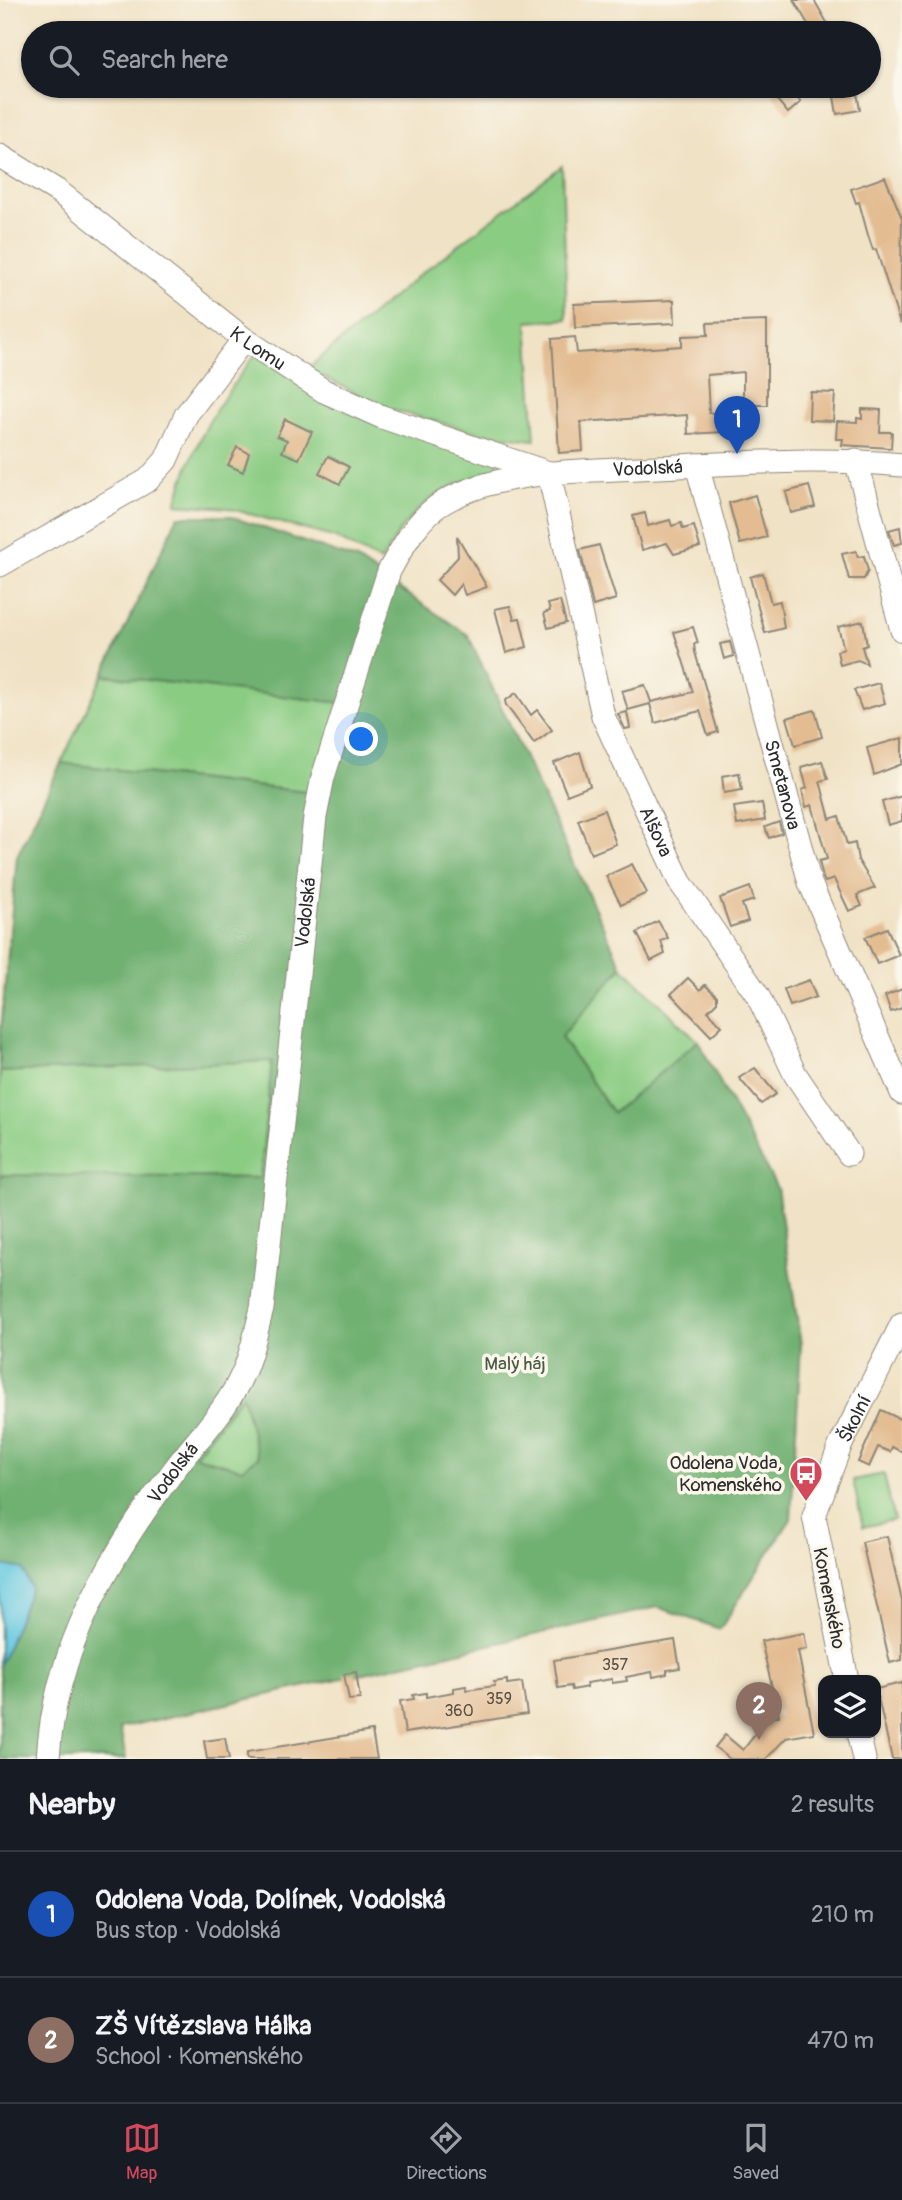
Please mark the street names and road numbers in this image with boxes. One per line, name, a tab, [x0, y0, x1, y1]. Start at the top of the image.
street label: K Lomu	[224, 321, 290, 376]
street label: Vodolská	[612, 455, 684, 482]
street label: Smetanova	[759, 737, 806, 832]
street label: Alšova	[634, 803, 678, 861]
street label: Vodolská	[290, 876, 321, 949]
street label: Školní	[833, 1391, 877, 1447]
street label: Vodolská	[142, 1438, 204, 1508]
street label: Komenského	[807, 1545, 851, 1651]

